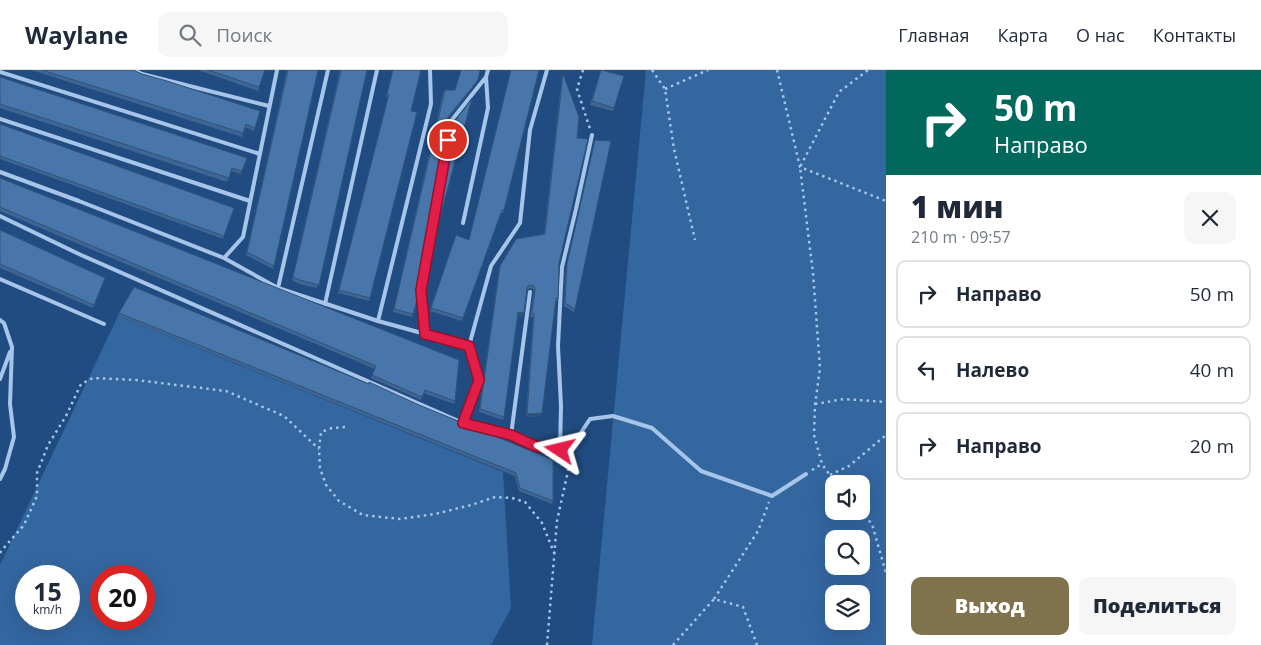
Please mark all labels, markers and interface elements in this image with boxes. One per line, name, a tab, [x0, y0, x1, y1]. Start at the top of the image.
search box	[158, 12, 508, 57]
text: Waylane	[25, 18, 128, 51]
icon: search	[176, 21, 204, 49]
text: Поиск	[216, 22, 272, 48]
text: Главная	[898, 23, 970, 47]
text: Карта	[998, 23, 1048, 47]
text: О нас	[1076, 23, 1125, 47]
text: Контакты	[1153, 23, 1236, 47]
text: 50 m	[994, 84, 1077, 131]
icon: right	[911, 90, 976, 155]
pin	[427, 119, 469, 161]
icon: arrive	[434, 126, 462, 154]
text: Направо	[994, 129, 1088, 159]
text: 1 мин	[911, 186, 1004, 227]
button: close	[1184, 192, 1236, 244]
text: 210 m · 09:57	[911, 226, 1011, 248]
icon: right	[913, 280, 941, 308]
text: Направо	[956, 281, 1042, 307]
text: 50 m	[1190, 281, 1234, 307]
icon: left	[913, 356, 941, 384]
text: Налево	[956, 357, 1029, 383]
text: 40 m	[1190, 357, 1234, 383]
position arrow	[533, 423, 585, 475]
icon: right	[913, 432, 941, 460]
text: Направо	[956, 433, 1042, 459]
text: 20 m	[1190, 433, 1234, 459]
map controls	[825, 475, 870, 630]
button: sound	[825, 475, 870, 520]
button: search	[825, 530, 870, 575]
speed limit sign: 20	[90, 565, 155, 630]
text: 15	[33, 574, 62, 608]
button: Выход	[911, 577, 1069, 635]
button: Поделиться	[1079, 577, 1236, 635]
button: layers	[825, 585, 870, 630]
text: km/h	[33, 601, 62, 618]

